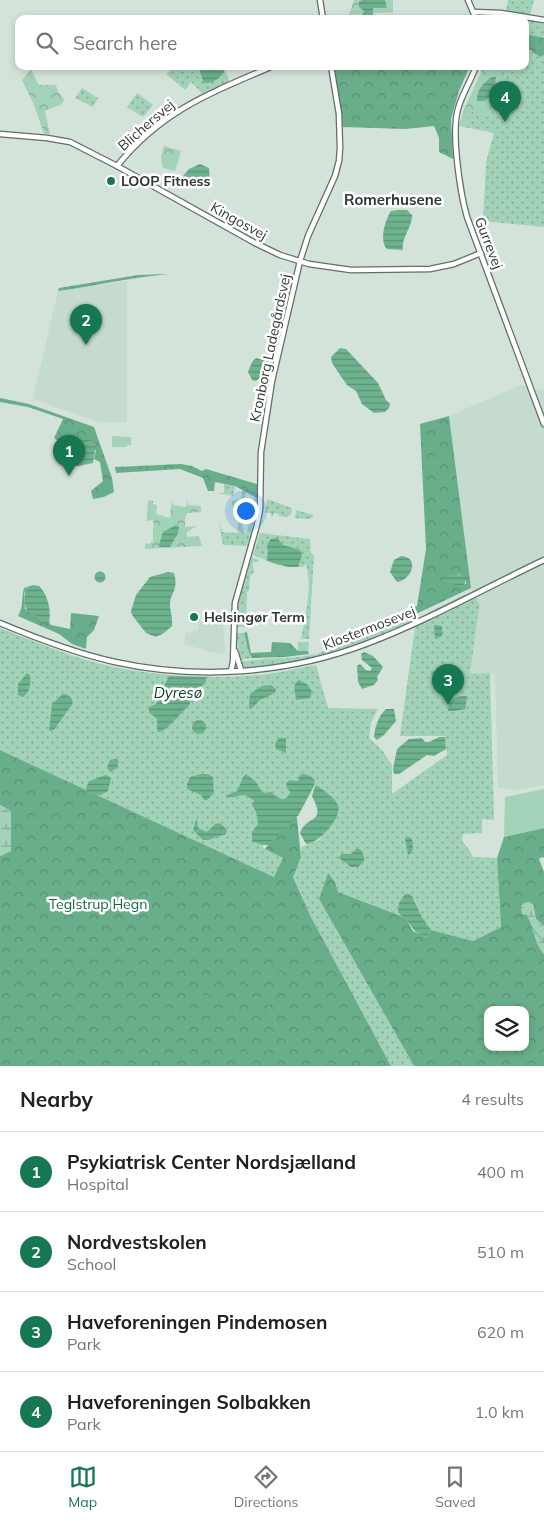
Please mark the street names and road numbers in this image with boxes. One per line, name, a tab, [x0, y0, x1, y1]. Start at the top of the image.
street label: Blichersvej	[114, 96, 178, 154]
street label: Kingosvej	[208, 198, 270, 244]
street label: Gurrevej	[471, 214, 507, 272]
street label: Kronborg Ladegårdsvej	[246, 272, 294, 424]
street label: Klostermosevej	[320, 602, 418, 654]

